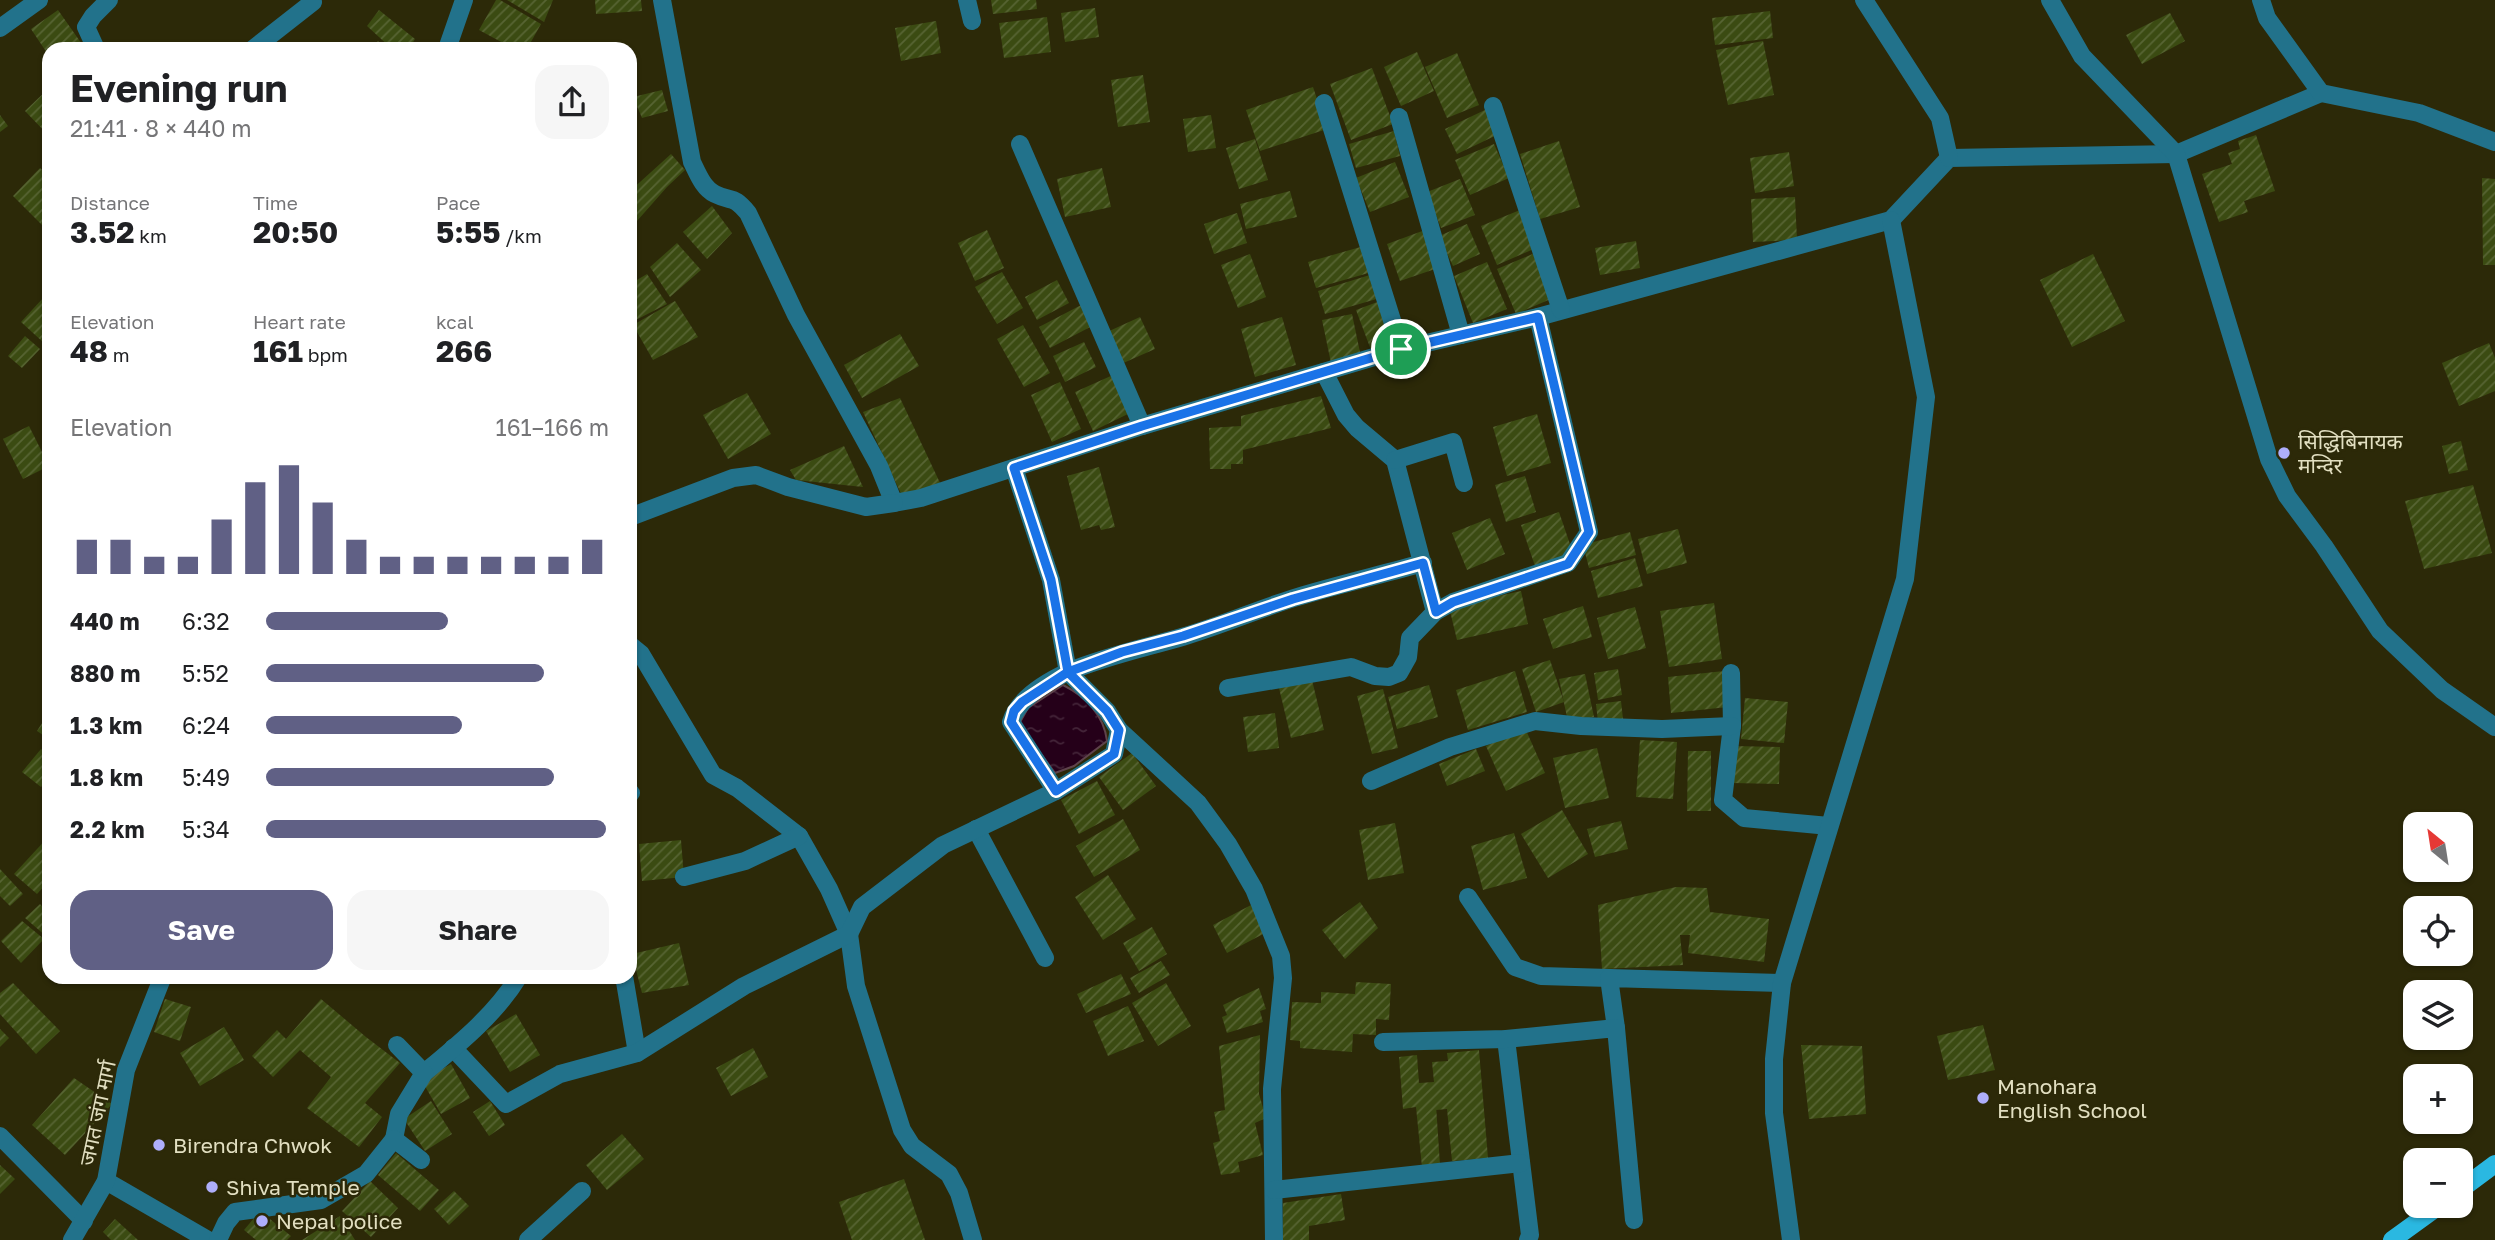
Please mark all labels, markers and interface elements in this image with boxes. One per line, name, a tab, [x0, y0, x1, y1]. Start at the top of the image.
text: Evening run	[70, 65, 288, 110]
button: share	[535, 65, 609, 139]
text: 21:41 · 8 × 440 m	[70, 114, 252, 142]
text: Distance	[70, 191, 150, 214]
text: Time	[253, 191, 298, 214]
text: Pace	[436, 191, 480, 214]
text: 3.52	[70, 214, 135, 250]
text: 20:50	[253, 214, 338, 250]
text: 5:55	[436, 214, 501, 250]
text: km	[135, 224, 167, 247]
text: /km	[501, 224, 542, 247]
text: Elevation	[70, 310, 155, 333]
text: Heart rate	[253, 310, 346, 333]
text: kcal	[436, 310, 474, 333]
pin	[1371, 319, 1431, 379]
icon: arrive	[1382, 330, 1420, 368]
text: 48	[70, 333, 108, 369]
text: 161	[253, 333, 303, 369]
text: 266	[436, 333, 492, 369]
text: m	[108, 343, 130, 366]
text: bpm	[303, 343, 348, 366]
text: Elevation	[70, 413, 172, 441]
text: 161–166 m	[495, 413, 609, 441]
place label: सिद्धिबिनायक मन्दिर	[2298, 428, 2404, 478]
marker: सिद्धिबिनायक मन्दिर	[2276, 445, 2292, 461]
text: 440 m	[70, 607, 140, 635]
text: 6:32	[182, 607, 230, 635]
text: 880 m	[70, 659, 140, 687]
text: 5:52	[182, 659, 229, 687]
text: 1.3 km	[70, 711, 142, 739]
text: 6:24	[182, 711, 230, 739]
text: 1.8 km	[70, 763, 143, 791]
text: 5:49	[182, 763, 230, 791]
north arrow	[2403, 812, 2473, 882]
map controls	[2403, 812, 2473, 1218]
text: 2.2 km	[70, 815, 145, 843]
text: 5:34	[182, 815, 230, 843]
button: Save	[70, 890, 333, 970]
button: Share	[347, 890, 609, 970]
button: locate	[2403, 896, 2473, 966]
button: layers	[2403, 980, 2473, 1050]
street label: जगत जंग मार्ग	[73, 1057, 121, 1168]
button: +	[2403, 1064, 2473, 1134]
place label: Manohara English School	[1997, 1073, 2147, 1123]
marker: Manohara English School	[1975, 1090, 1991, 1106]
place label: Birendra Chwok	[173, 1132, 332, 1158]
marker: Birendra Chwok	[151, 1137, 167, 1153]
button: −	[2403, 1148, 2473, 1218]
place label: Shiva Temple	[226, 1174, 360, 1200]
marker: Shiva Temple	[204, 1179, 220, 1195]
place label: Nepal police	[276, 1208, 402, 1234]
marker: Nepal police	[254, 1213, 270, 1229]

